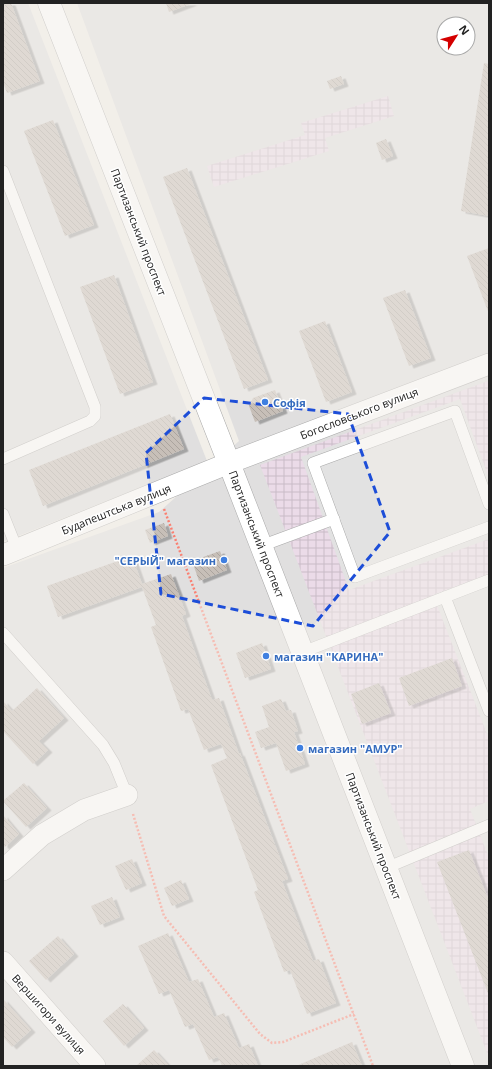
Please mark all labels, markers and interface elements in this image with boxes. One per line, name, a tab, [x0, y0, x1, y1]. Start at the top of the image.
north arrow	[436, 16, 476, 56]
text: N	[456, 22, 473, 38]
street label: Партизанський проспект	[108, 166, 170, 298]
street label: Богословського вулиця	[298, 383, 420, 443]
place label: Софія	[273, 395, 306, 410]
marker: Софія	[260, 397, 270, 407]
street label: Партизанський проспект	[226, 468, 288, 600]
street label: Будапештська вулиця	[59, 480, 173, 538]
place label: "СЕРЫЙ" магазин	[115, 553, 216, 568]
marker: "СЕРЫЙ" магазин	[219, 555, 229, 565]
place label: магазин "КАРИНА"	[274, 649, 383, 664]
marker: магазин "КАРИНА"	[261, 651, 271, 661]
place label: магазин "АМУР"	[308, 741, 403, 756]
marker: магазин "АМУР"	[295, 743, 305, 753]
street label: Партизанський проспект	[343, 770, 405, 902]
street label: Вершигори вулиця	[9, 971, 89, 1057]

